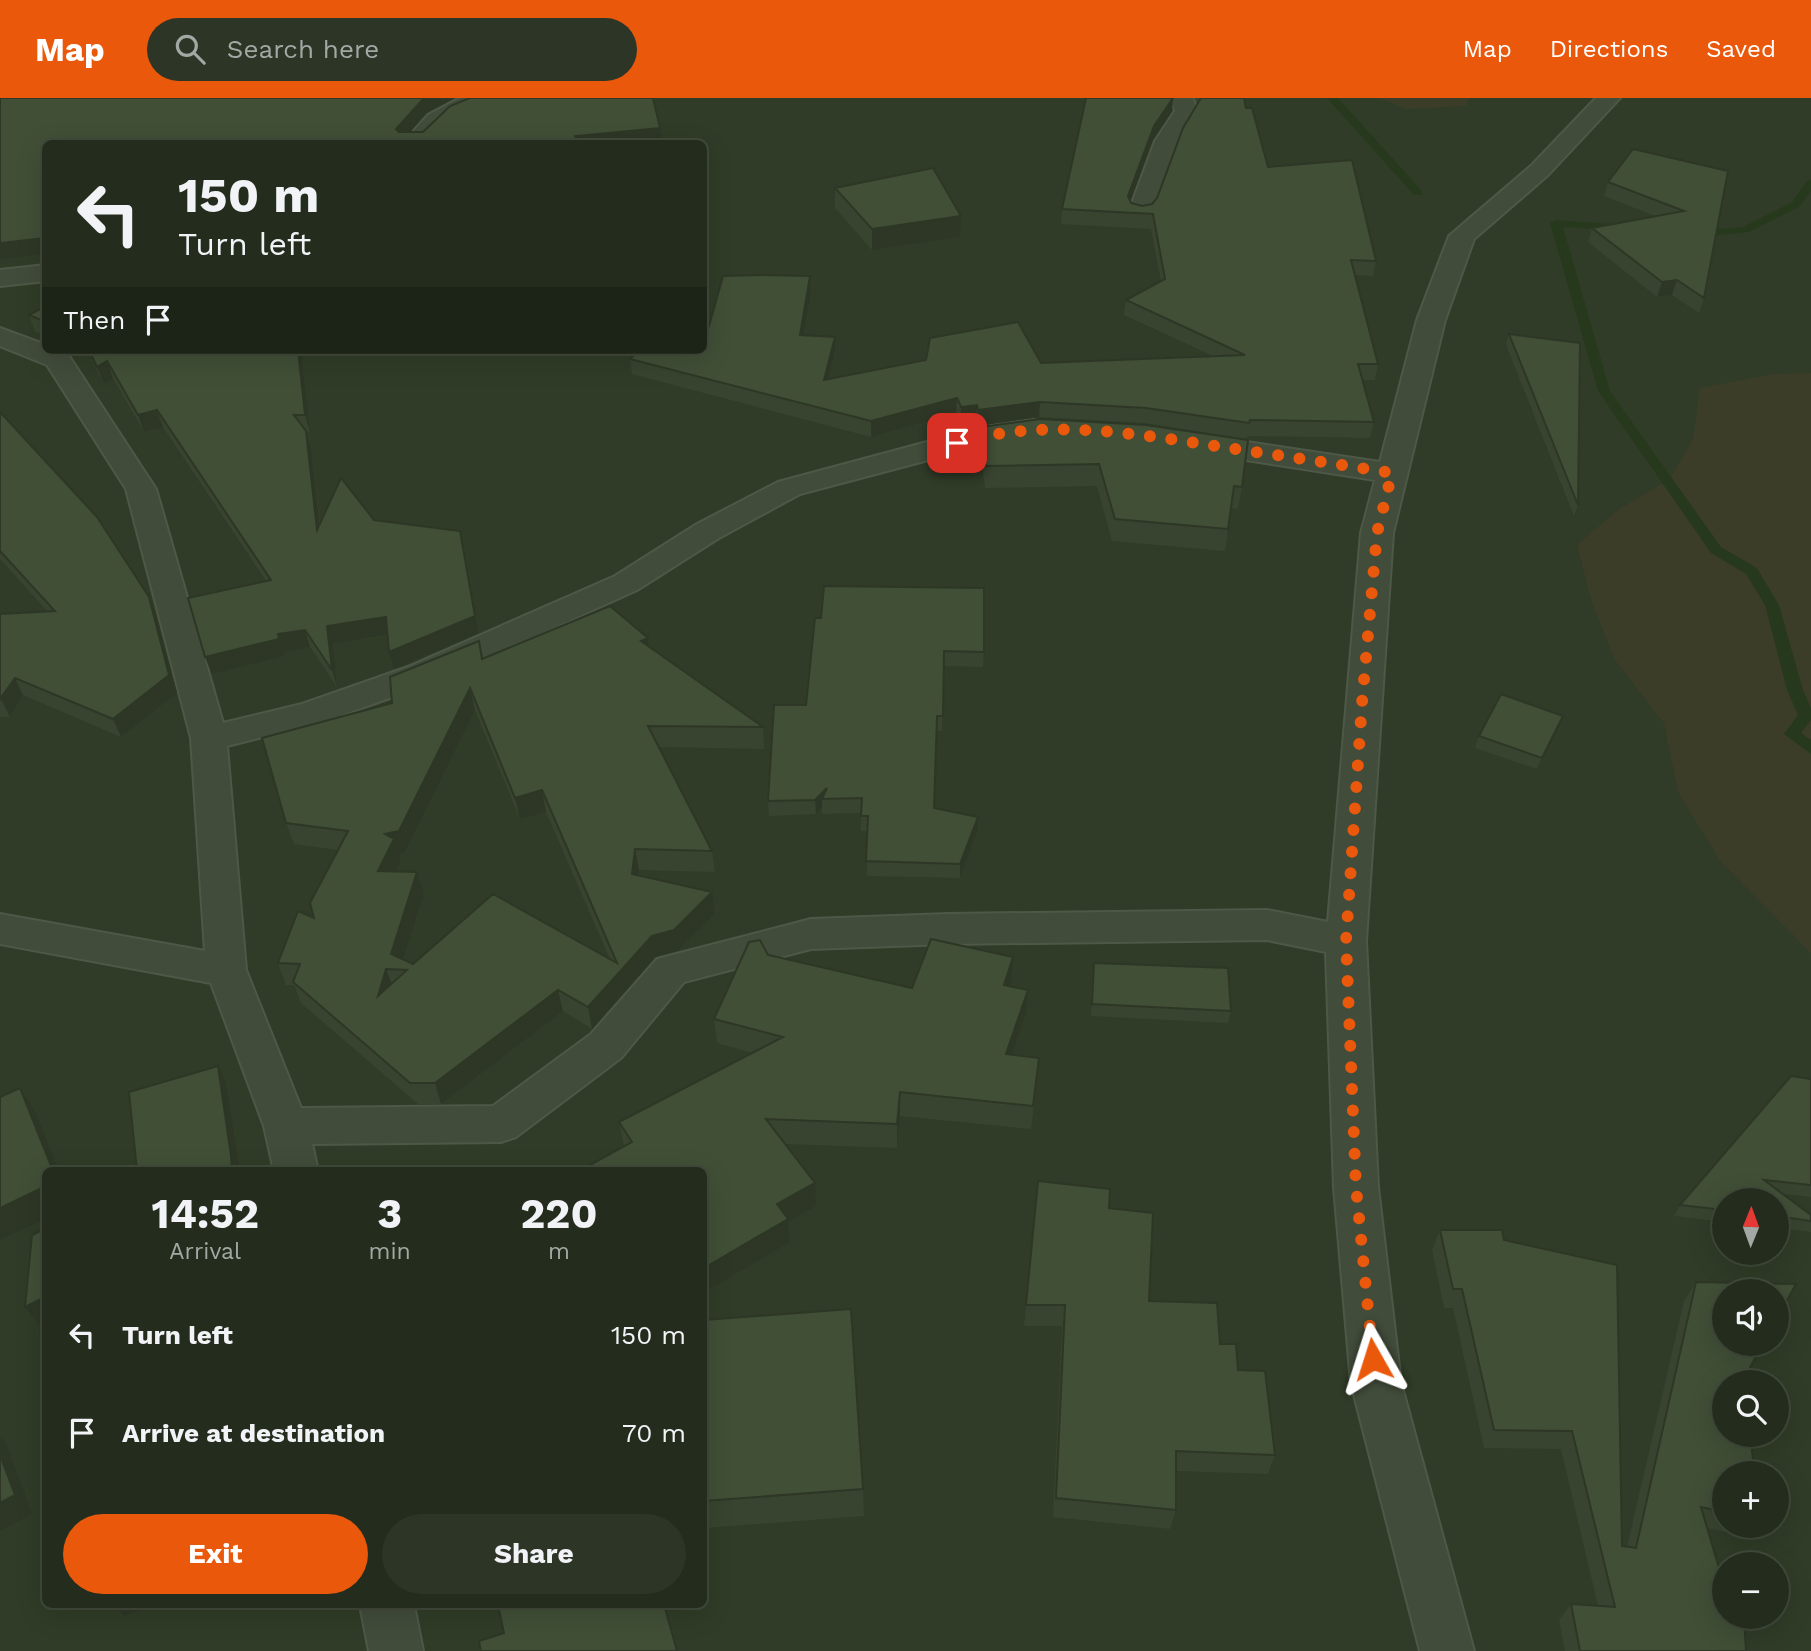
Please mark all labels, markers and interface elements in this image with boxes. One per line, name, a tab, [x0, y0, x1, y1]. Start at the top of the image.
search box	[147, 18, 637, 81]
text: Map	[35, 30, 105, 69]
icon: search	[171, 30, 209, 68]
text: Search here	[227, 34, 379, 64]
text: Map	[1463, 35, 1512, 63]
text: Directions	[1550, 35, 1668, 63]
text: Saved	[1706, 35, 1776, 63]
text: 150 m	[178, 166, 319, 224]
icon: left	[63, 168, 154, 259]
text: Turn left	[178, 225, 311, 263]
icon: arrive	[139, 301, 177, 339]
text: Then	[63, 305, 125, 335]
pin	[927, 413, 987, 473]
icon: arrive	[938, 424, 976, 462]
north arrow	[1712, 1188, 1788, 1265]
map controls	[1712, 1188, 1789, 1629]
text: 14:52	[152, 1189, 259, 1238]
text: 3	[377, 1189, 402, 1238]
text: 220	[520, 1189, 597, 1238]
text: Arrival	[169, 1238, 241, 1265]
text: min	[369, 1238, 411, 1265]
text: m	[548, 1238, 570, 1265]
button: sound	[1712, 1279, 1789, 1356]
icon: left	[63, 1316, 101, 1354]
text: Turn left	[122, 1320, 233, 1350]
text: 150 m	[611, 1320, 686, 1350]
position arrow	[1336, 1322, 1410, 1396]
button: search	[1712, 1370, 1789, 1447]
icon: arrive	[63, 1414, 101, 1452]
text: Arrive at destination	[122, 1418, 385, 1448]
text: 70 m	[622, 1418, 686, 1448]
button: +	[1712, 1461, 1789, 1538]
button: Exit	[63, 1514, 368, 1594]
button: Share	[382, 1514, 686, 1594]
button: −	[1712, 1552, 1789, 1629]

